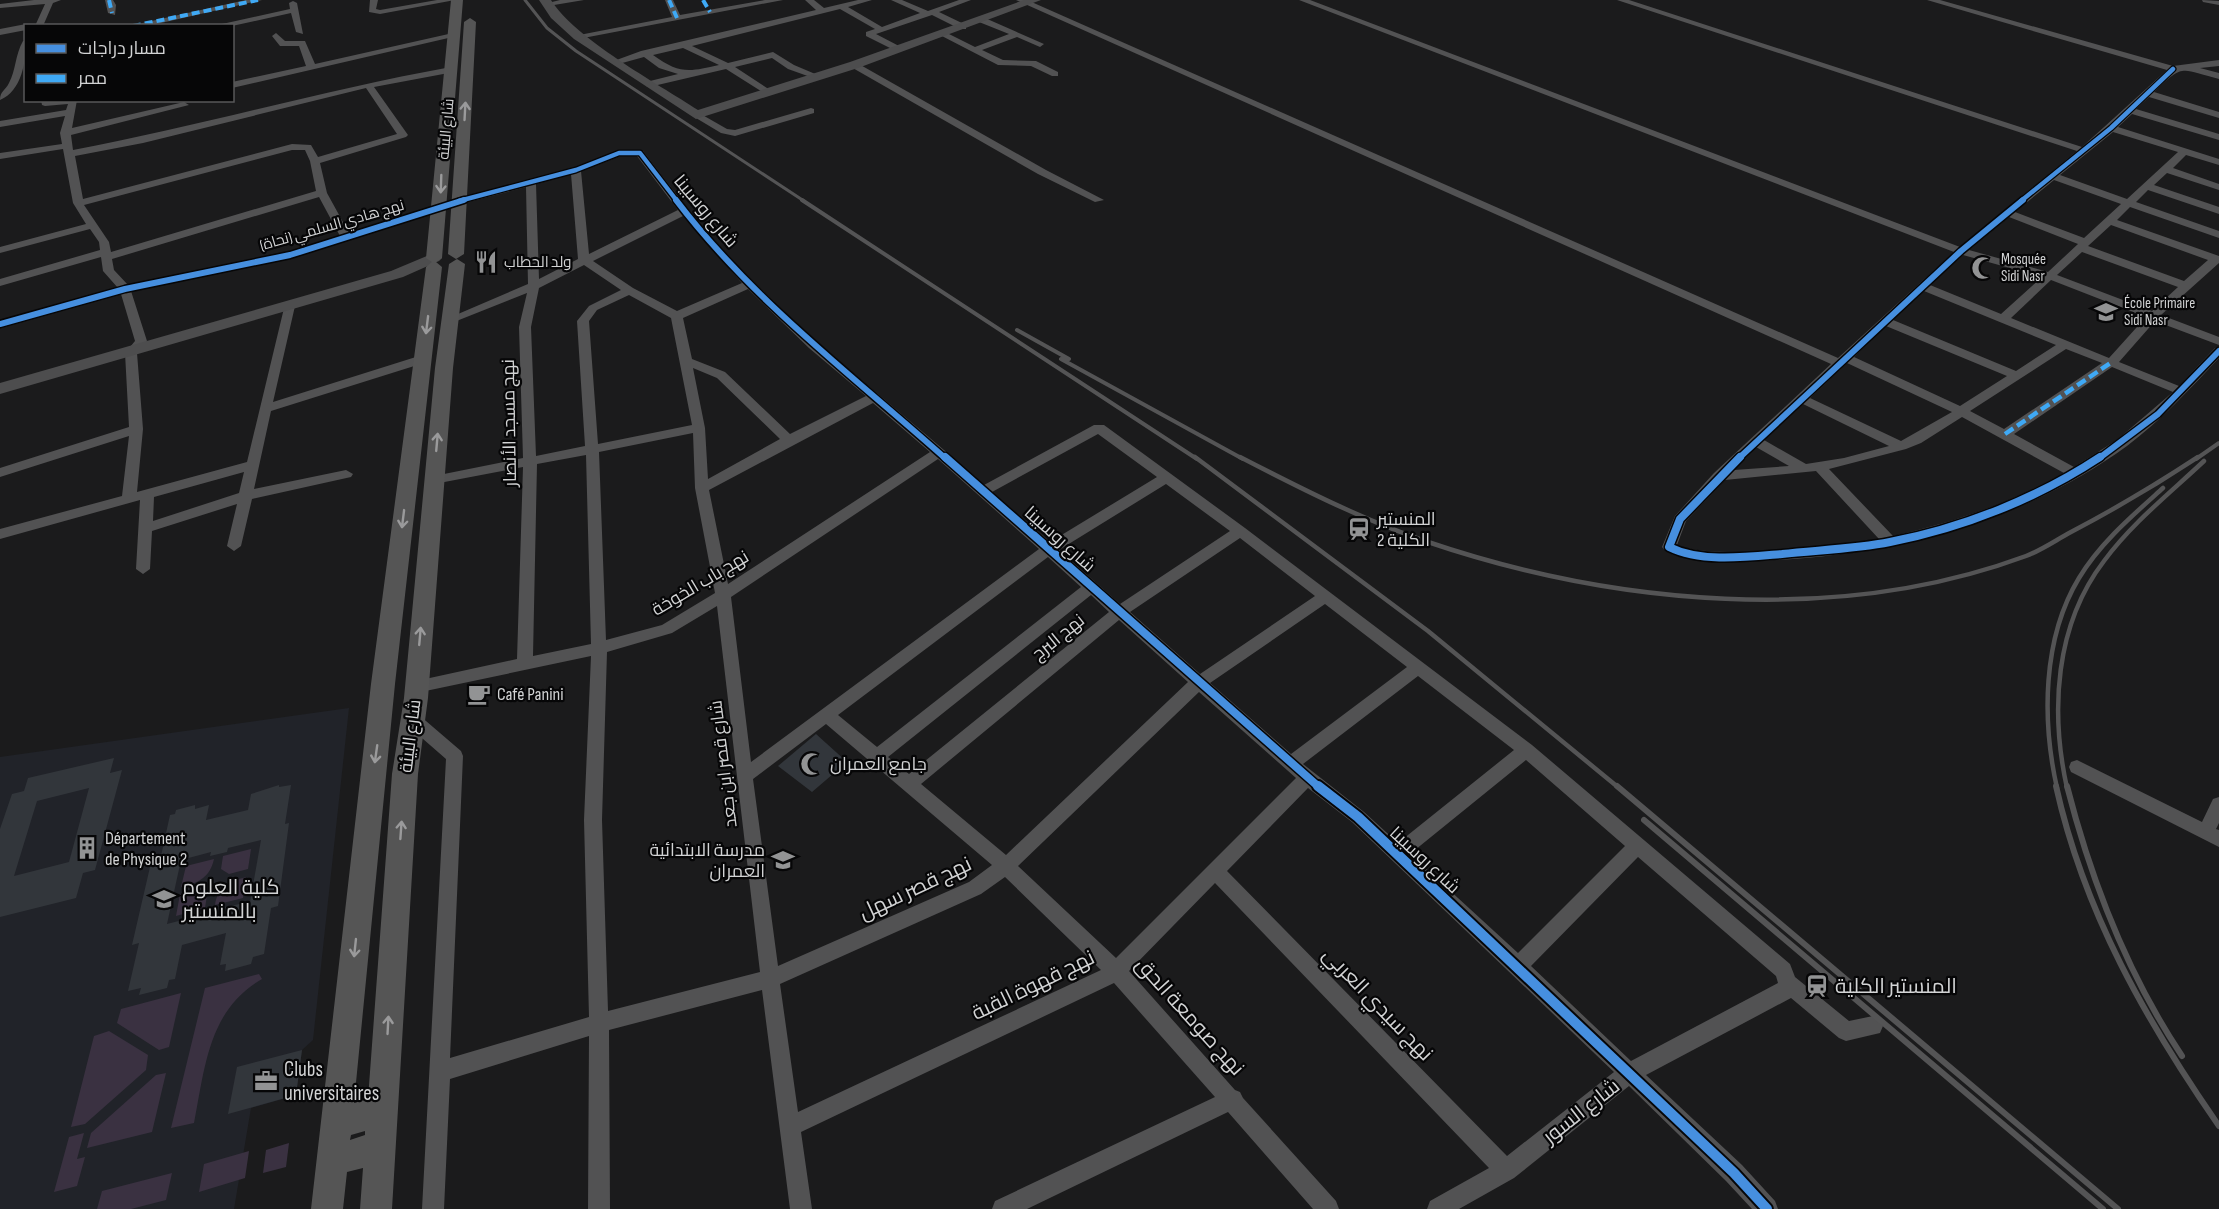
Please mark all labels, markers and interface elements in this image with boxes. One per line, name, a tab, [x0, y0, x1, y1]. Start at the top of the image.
legend	[24, 24, 234, 102]
text: مسار دراجات	[78, 38, 166, 59]
text: ممر	[77, 68, 107, 89]
street label: شارع البيئة	[434, 98, 460, 161]
one-way arrow	[460, 102, 471, 122]
street label: شارع روسبينا	[668, 171, 742, 253]
one-way arrow	[436, 173, 447, 193]
street label: نهج هادي السلمي (نحاة)	[258, 196, 407, 257]
restaurant icon: ولد الحطاب	[473, 249, 499, 275]
place label: Mosquée Sidi Nasr	[2001, 250, 2046, 286]
place label: ولد الحطاب	[504, 253, 571, 272]
mosque icon: Mosquée Sidi Nasr	[1970, 255, 1996, 281]
place label: École Primaire Sidi Nasr	[2124, 294, 2195, 330]
school or university icon: École Primaire Sidi Nasr	[2093, 299, 2119, 325]
one-way arrow	[421, 315, 432, 335]
street label: نهج مسجد الأنصار	[498, 359, 522, 488]
one-way arrow	[432, 433, 443, 453]
street label: شارع روسبينا	[1019, 502, 1100, 577]
one-way arrow	[398, 508, 409, 528]
place label: المنستير الكلية 2	[1376, 509, 1436, 551]
station icon: المنستير الكلية 2	[1346, 516, 1372, 542]
street label: نهج باب الخوخة	[648, 546, 753, 621]
street label: نهج البرج	[1028, 610, 1090, 666]
one-way arrow	[415, 627, 426, 647]
cafe icon: Café Panini	[466, 681, 492, 707]
place label: Café Panini	[497, 684, 564, 705]
street label: شارع البيئة	[396, 698, 426, 774]
street label: شارع قصر ابن جعد	[705, 699, 743, 829]
one-way arrow	[370, 744, 381, 764]
mosque icon: جامع العمران	[799, 751, 825, 777]
place label: جامع العمران	[830, 754, 927, 776]
one-way arrow	[396, 821, 407, 841]
street label: شارع روسبينا	[1385, 823, 1464, 899]
place label: Département de Physique 2	[105, 828, 187, 870]
building icon: Département de Physique 2	[74, 835, 100, 861]
place label: مدرسة الابتدائية العمران	[649, 840, 765, 882]
school or university icon: مدرسة الابتدائية العمران	[770, 847, 796, 873]
street label: نهج قصر سهل	[855, 851, 976, 926]
place label: كلية العلوم بالمنستير	[181, 875, 280, 924]
school or university icon: كلية العلوم بالمنستير	[151, 886, 177, 912]
one-way arrow	[350, 938, 361, 957]
street label: نهج سيدي العربي	[1315, 942, 1438, 1068]
street label: نهج قهوة القبة	[968, 945, 1099, 1027]
street label: نهج صومعة الحق	[1129, 952, 1249, 1081]
station icon: المنستير الكلية	[1804, 973, 1830, 999]
place label: المنستير الكلية	[1835, 974, 1957, 999]
one-way arrow	[382, 1015, 393, 1035]
place label: Clubs universitaires	[284, 1057, 379, 1106]
office icon: Clubs universitaires	[253, 1068, 279, 1094]
street label: شارع السور	[1537, 1073, 1626, 1151]

